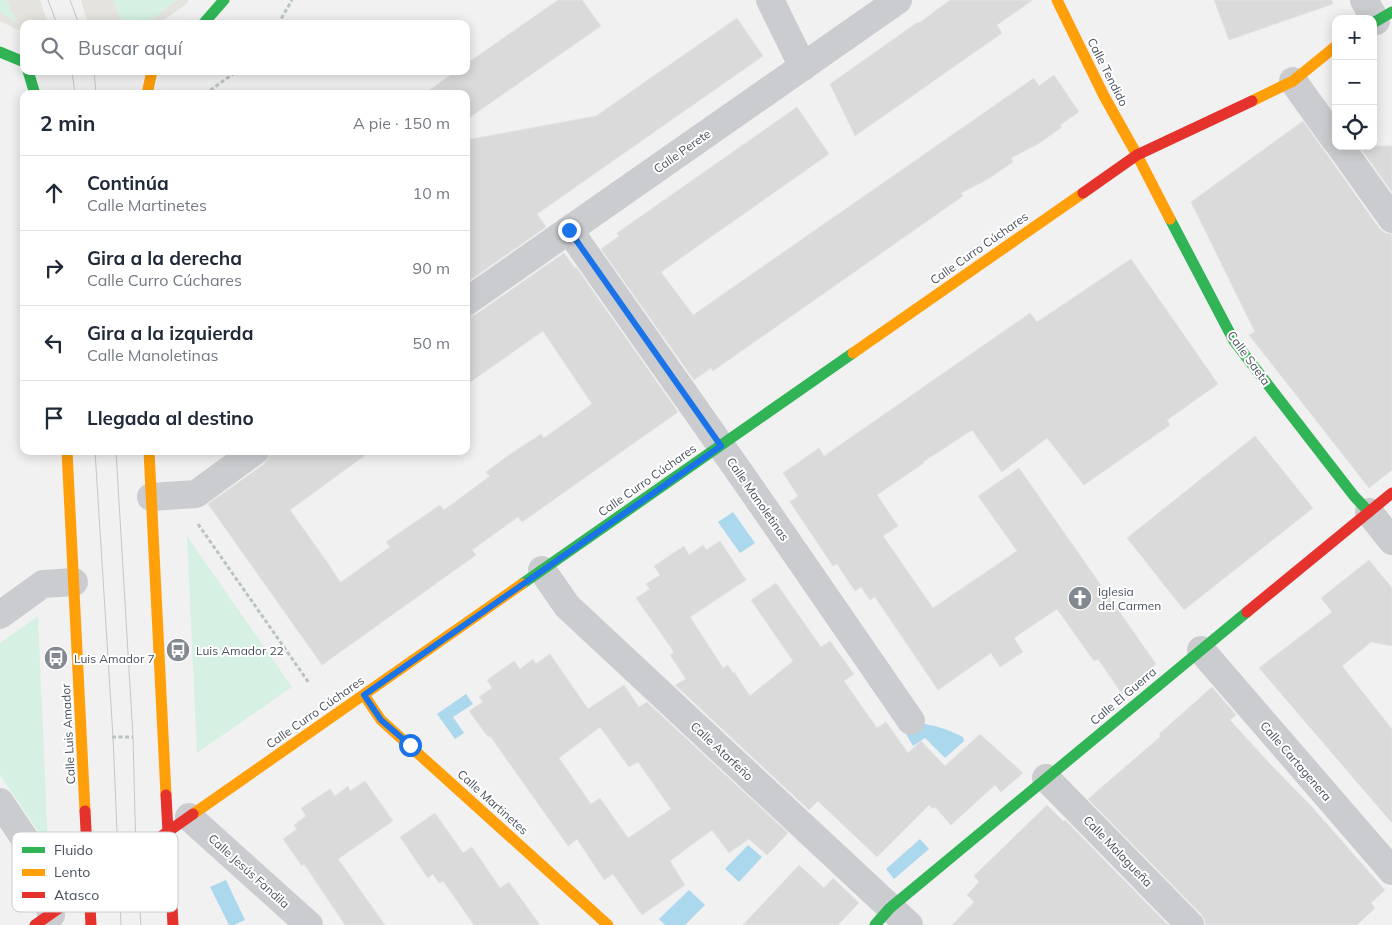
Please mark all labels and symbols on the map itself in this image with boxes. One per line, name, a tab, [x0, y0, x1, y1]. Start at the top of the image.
street label: Calle Tendido	[1084, 35, 1132, 109]
street label: Calle Perete	[651, 126, 713, 176]
street label: Calle Curro Cúchares	[927, 209, 1031, 287]
route end	[558, 219, 581, 242]
street label: Calle Saeta	[1224, 328, 1274, 388]
street label: Calle Curro Cúchares	[595, 441, 699, 519]
street label: Calle Manoletinas	[724, 454, 792, 544]
place label: Iglesia del Carmen	[1098, 584, 1161, 613]
church icon: Iglesia del Carmen	[1067, 585, 1093, 611]
bus stop icon: Luis Amador 22	[165, 637, 191, 663]
place label: Luis Amador 22	[196, 643, 284, 658]
bus stop icon: Luis Amador 7	[43, 645, 69, 671]
place label: Luis Amador 7	[74, 651, 155, 666]
street label: Calle El Guerra	[1087, 664, 1159, 728]
street label: Calle Curro Cúchares	[263, 673, 367, 751]
street label: Calle Luis Amador	[58, 683, 78, 785]
street label: Calle Atarfeño	[688, 718, 756, 784]
street label: Calle Cartagenera	[1257, 718, 1335, 804]
route start	[399, 734, 422, 757]
street label: Calle Martinetes	[455, 766, 531, 838]
street label: Calle Malagueña	[1080, 812, 1156, 890]
street label: Calle Jesús Fandila	[205, 831, 293, 911]
legend	[12, 832, 178, 912]
text: Fluido	[54, 841, 93, 859]
text: Lento	[54, 863, 90, 881]
text: Atasco	[54, 886, 99, 904]

